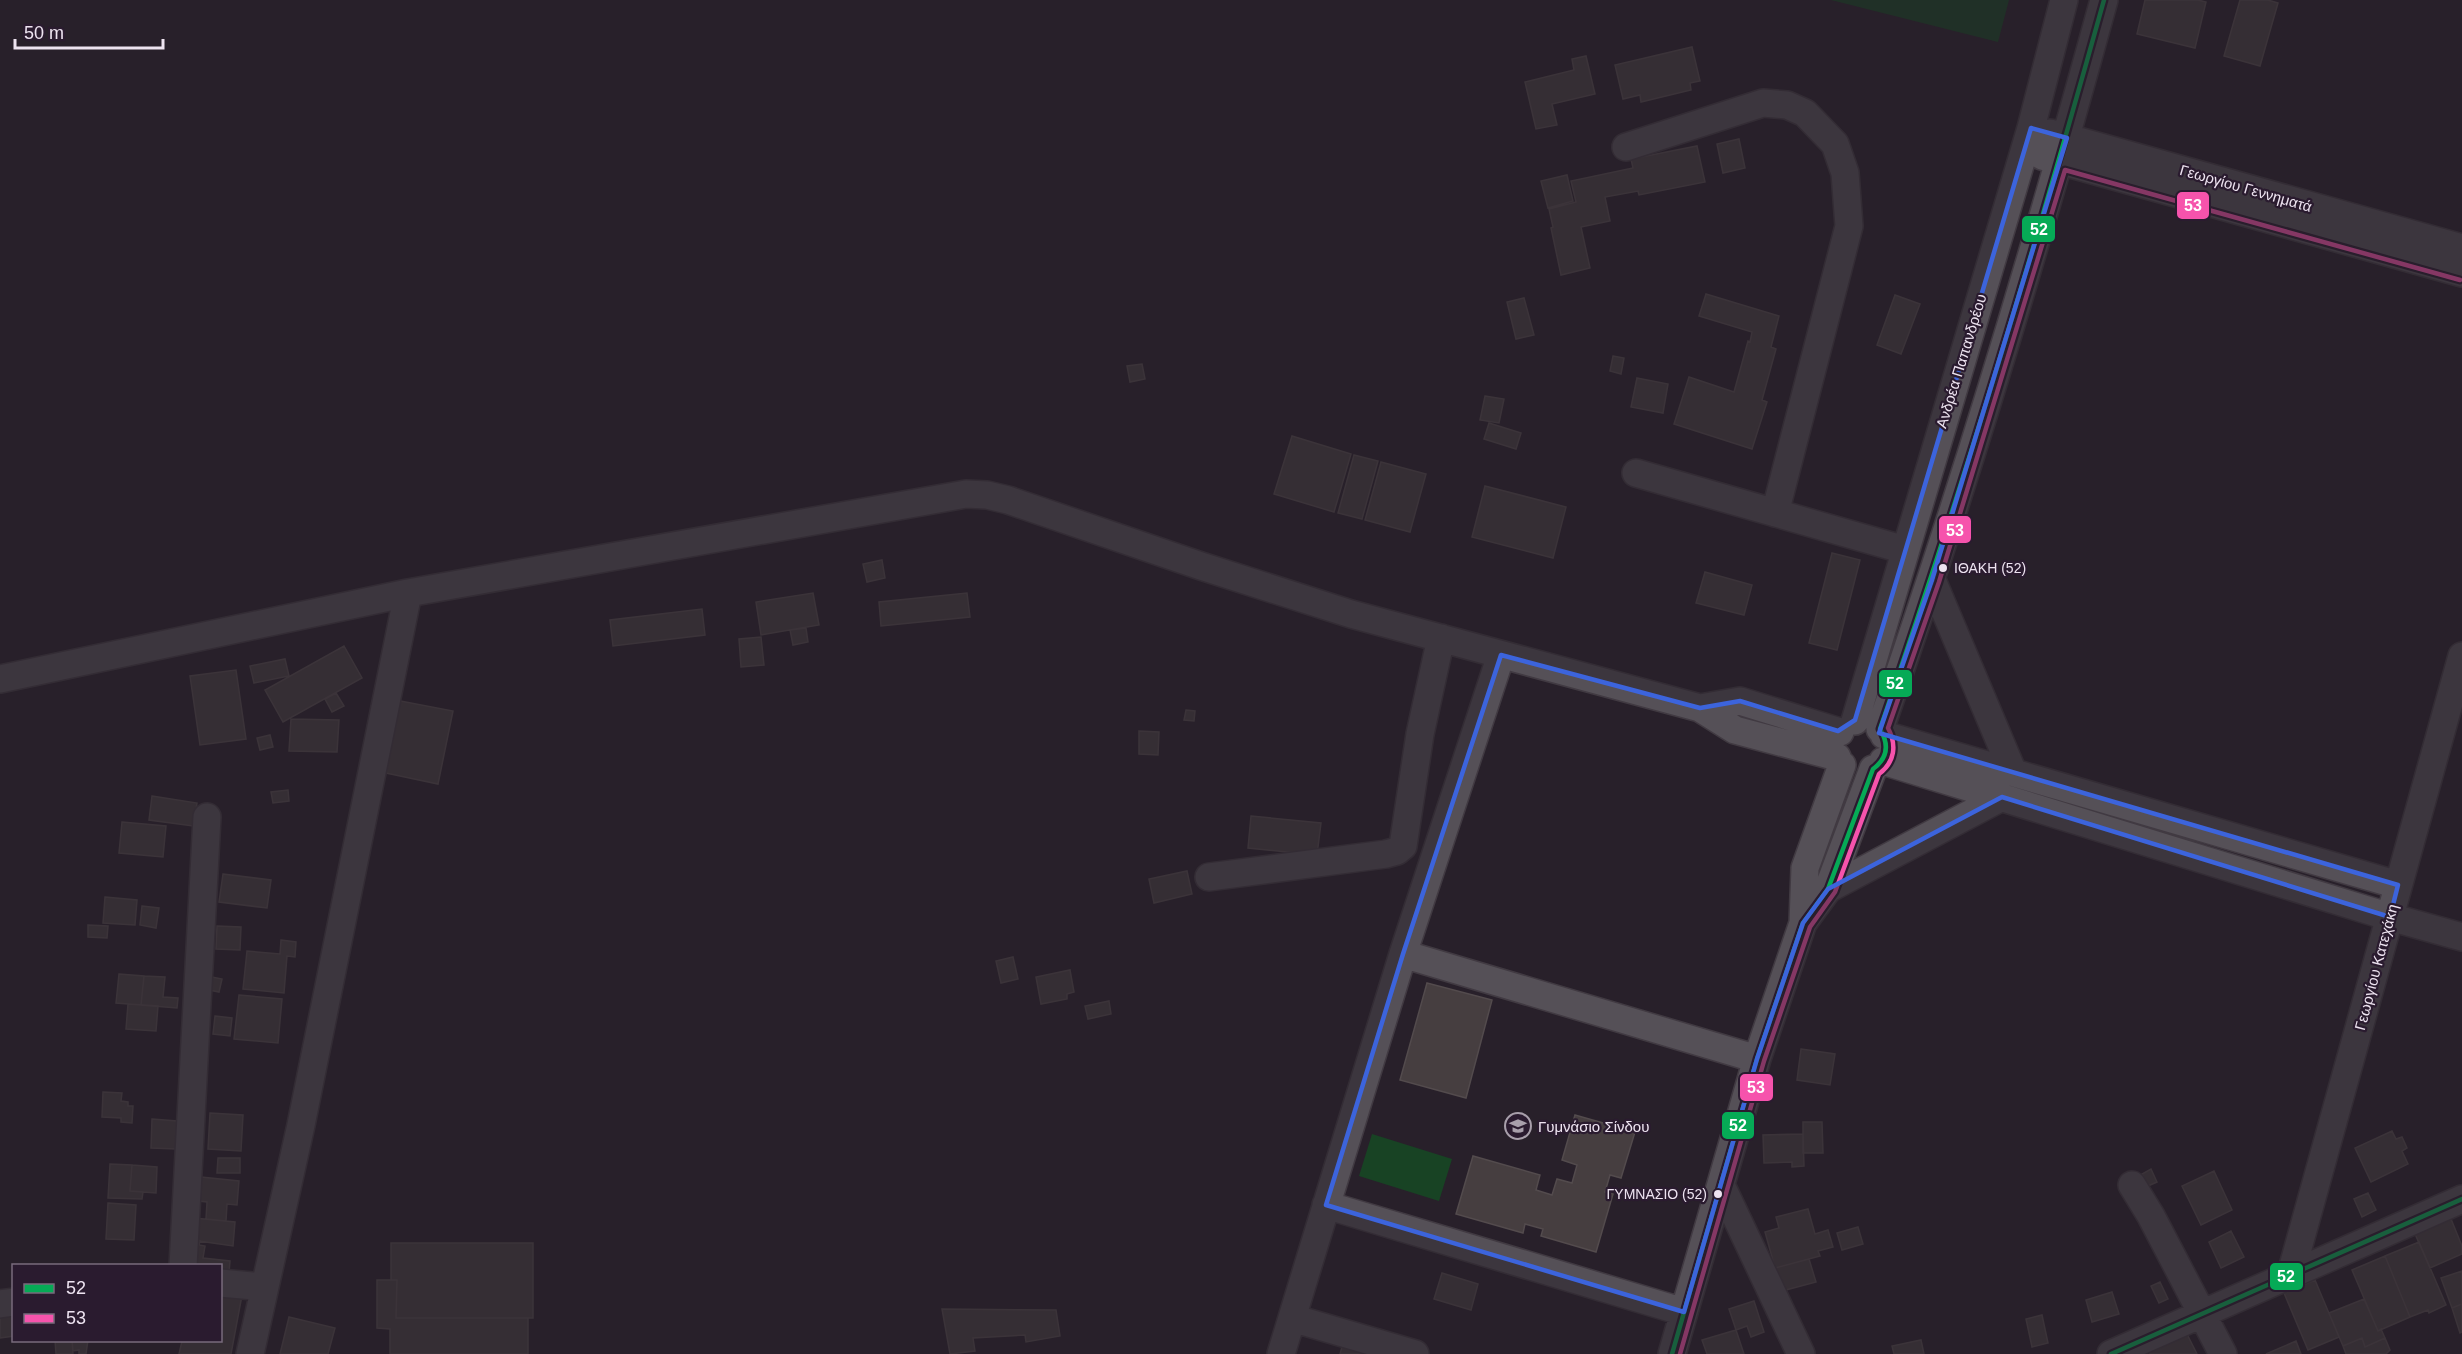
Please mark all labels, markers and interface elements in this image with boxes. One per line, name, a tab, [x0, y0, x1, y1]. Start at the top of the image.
scale bar	[15, 12, 164, 50]
text: 50 m	[24, 23, 64, 43]
street label: Γεωργίου Γεννηματά	[2178, 161, 2314, 215]
line badge: 53	[2176, 191, 2210, 220]
text: 53	[2184, 197, 2202, 214]
line badge: 52	[2021, 215, 2056, 243]
text: 52	[2030, 221, 2048, 238]
street label: Ανδρέα Παπανδρέου	[1932, 292, 1990, 430]
line badge: 53	[1938, 515, 1972, 544]
text: 53	[1946, 522, 1964, 539]
place label: ΙΘΑΚΗ (52)	[1954, 560, 2026, 576]
marker: ΙΘΑΚΗ (52)	[1937, 562, 1949, 574]
line badge: 52	[1878, 669, 1913, 698]
text: 52	[1886, 675, 1904, 692]
street label: Γεωργίου Κατεχάκη	[2351, 902, 2401, 1032]
line badge: 53	[1739, 1073, 1774, 1102]
text: 53	[1747, 1079, 1765, 1096]
school or university icon: Γυμνάσιο Σίνδου	[1503, 1111, 1533, 1141]
line badge: 52	[1721, 1111, 1755, 1140]
text: 52	[1729, 1117, 1747, 1134]
place label: Γυμνάσιο Σίνδου	[1538, 1118, 1649, 1135]
place label: ΓΥΜΝΑΣΙΟ (52)	[1607, 1186, 1707, 1202]
marker: ΓΥΜΝΑΣΙΟ (52)	[1712, 1188, 1724, 1200]
line badge: 52	[2269, 1262, 2304, 1291]
legend	[12, 1264, 222, 1342]
text: 52	[2277, 1268, 2295, 1285]
text: 52	[66, 1278, 86, 1298]
text: 53	[66, 1308, 86, 1328]

